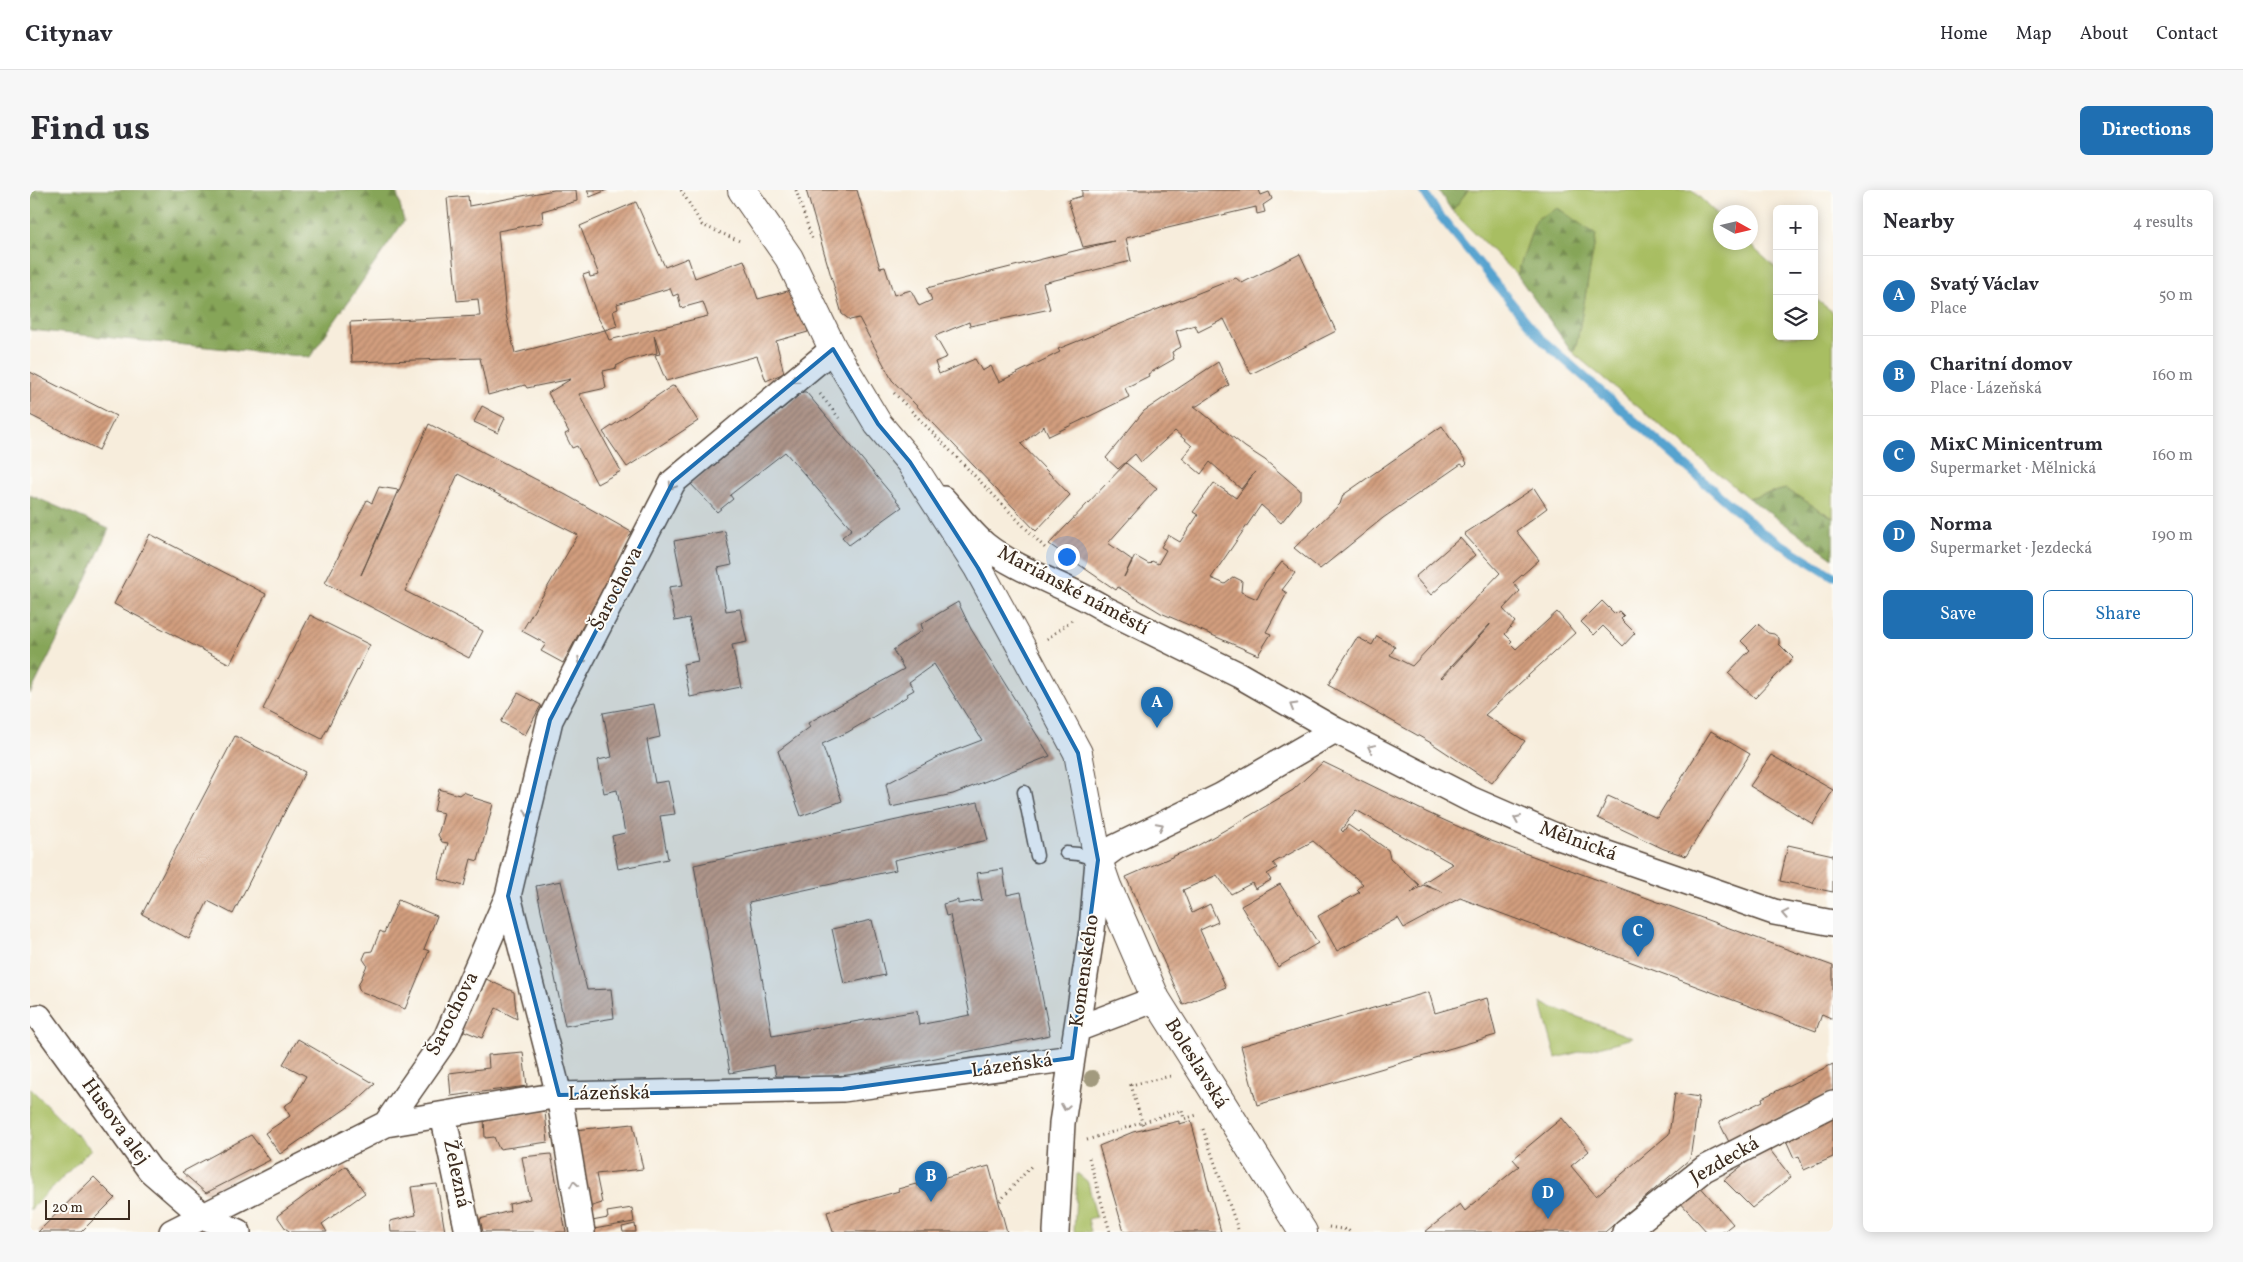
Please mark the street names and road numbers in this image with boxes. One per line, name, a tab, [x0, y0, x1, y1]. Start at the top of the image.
street label: Mariánské náměstí	[992, 539, 1154, 643]
street label: Šarochova	[584, 542, 650, 636]
street label: Mělnická	[1535, 815, 1621, 869]
street label: Komenského	[1063, 913, 1107, 1029]
street label: Šarochova	[420, 967, 486, 1061]
street label: Boleslavská	[1157, 1013, 1235, 1115]
street label: Lázeňská	[969, 1046, 1055, 1086]
street label: Husova alej	[74, 1073, 156, 1171]
street label: Lázeňská	[568, 1079, 650, 1109]
street label: Jezdecká	[1685, 1130, 1765, 1192]
street label: Železná	[435, 1137, 477, 1211]

